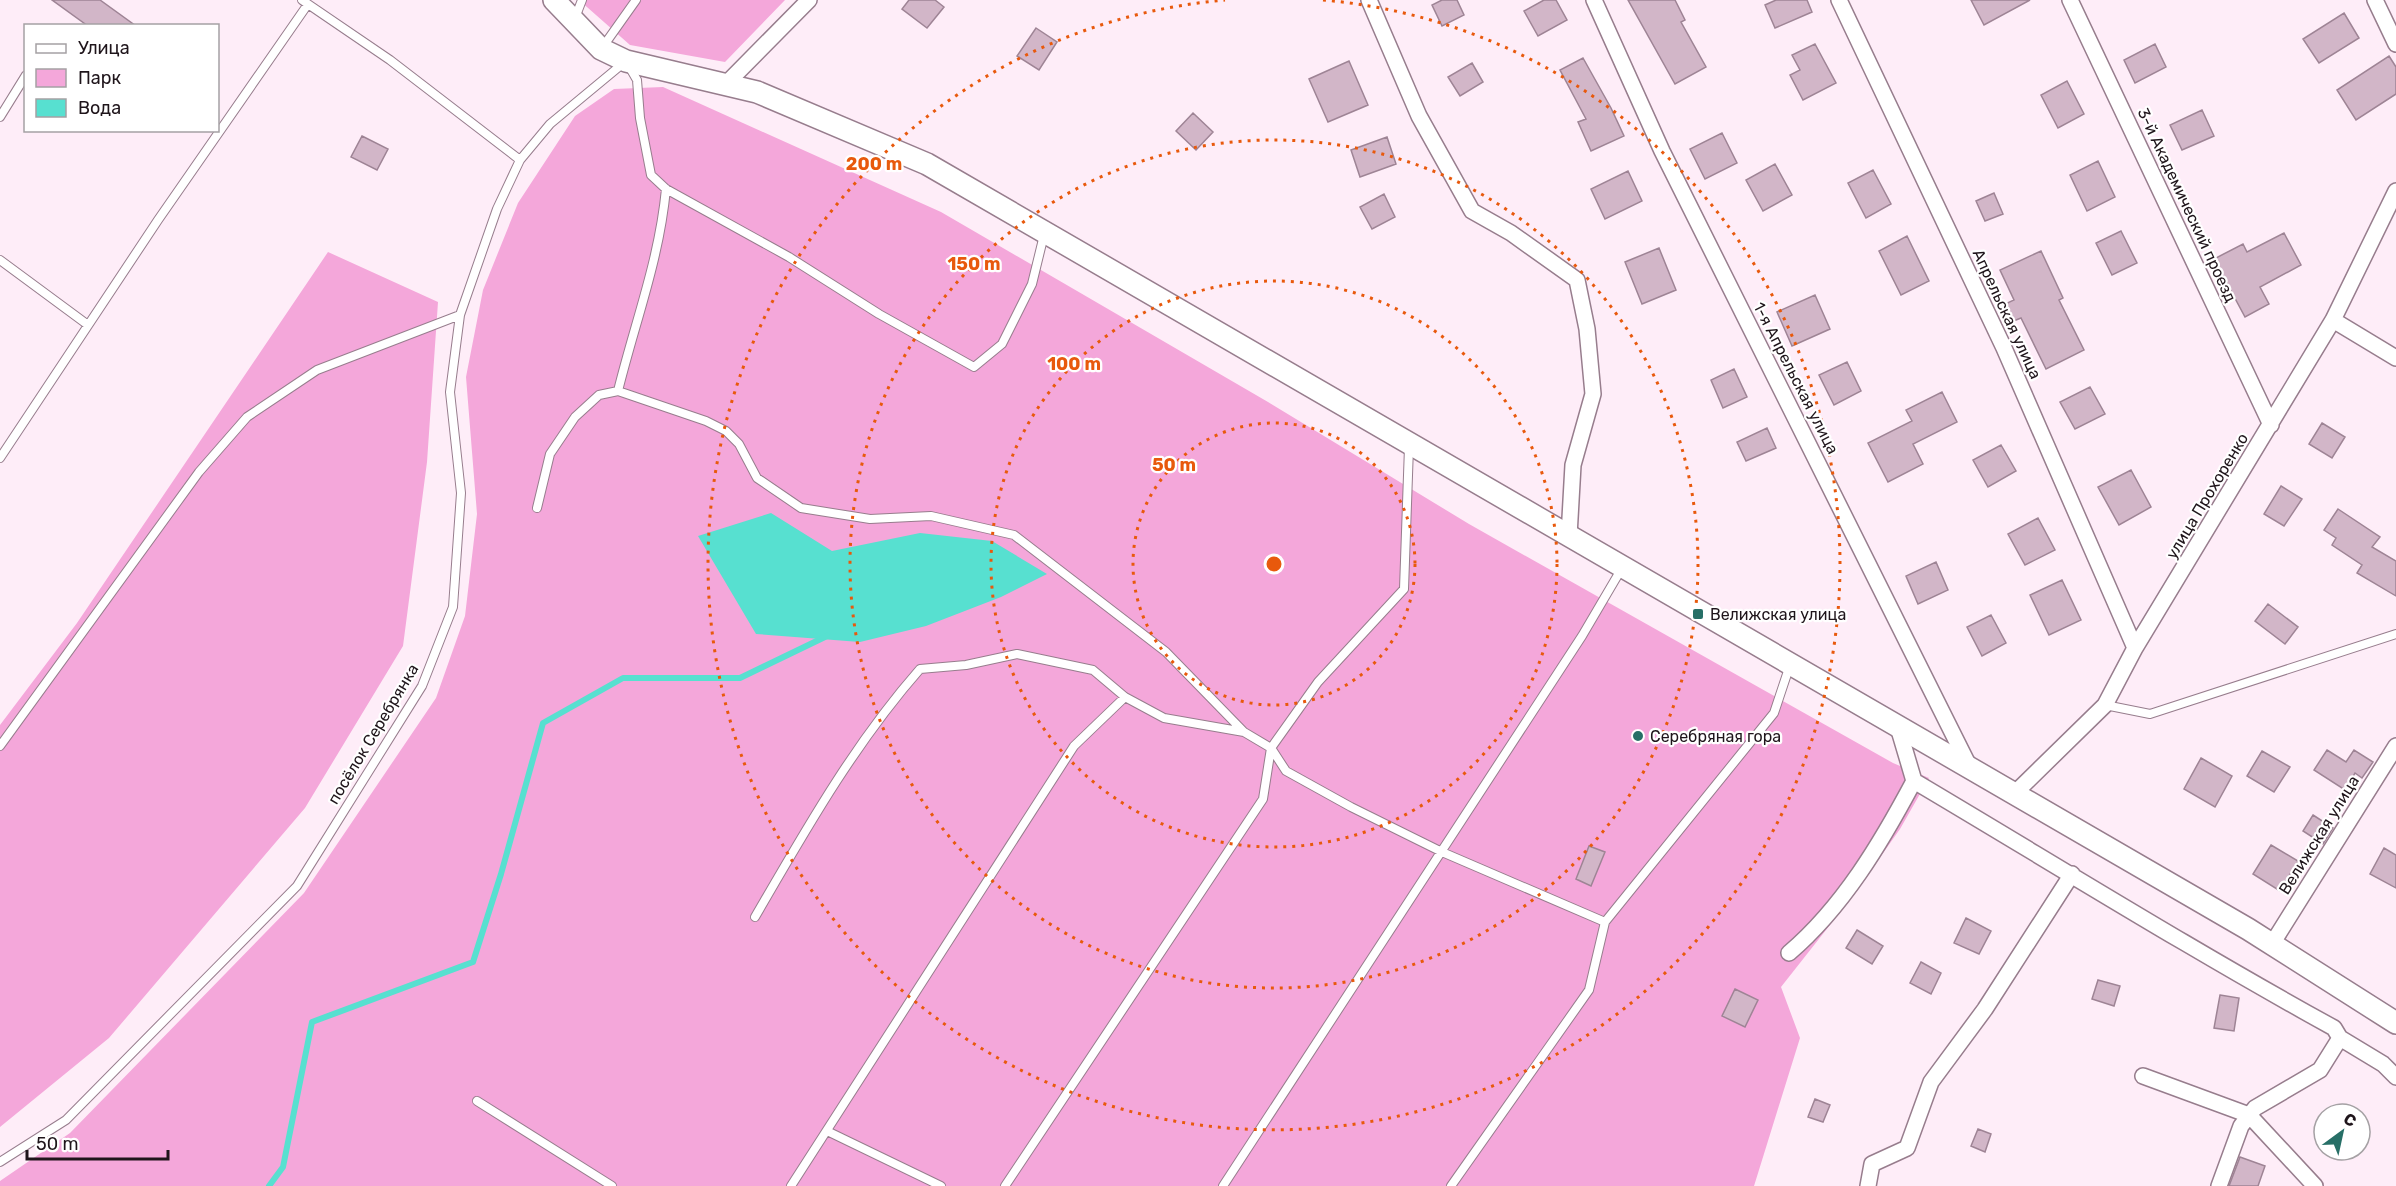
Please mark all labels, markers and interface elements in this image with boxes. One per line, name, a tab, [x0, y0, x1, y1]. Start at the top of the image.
legend	[24, 24, 219, 132]
text: Улица	[78, 37, 130, 59]
text: Парк	[78, 67, 122, 89]
text: Вода	[78, 97, 121, 119]
street label: 3-й Академический проезд	[2134, 105, 2241, 305]
text: 200 m	[846, 153, 902, 175]
street label: Апрельская улица	[1969, 246, 2045, 382]
text: 150 m	[947, 253, 1001, 275]
street label: 1-я Апрельская улица	[1749, 299, 1843, 457]
text: 100 m	[1047, 353, 1101, 375]
street label: улица Прохоренко	[2162, 430, 2252, 562]
text: 50 m	[1152, 454, 1196, 476]
centre of rings	[1264, 554, 1284, 574]
place label: Велижская улица	[1710, 605, 1846, 624]
marker: Велижская улица	[1691, 607, 1705, 621]
street label: посёлок Серебрянка	[324, 660, 422, 808]
place label: Серебряная гора	[1650, 727, 1781, 746]
marker: Серебряная гора	[1631, 729, 1645, 743]
street label: Велижская улица	[2275, 772, 2363, 898]
north arrow	[2312, 1102, 2372, 1162]
text: С	[2340, 1109, 2360, 1131]
scale bar	[27, 1123, 168, 1161]
text: 50 m	[36, 1133, 79, 1155]

